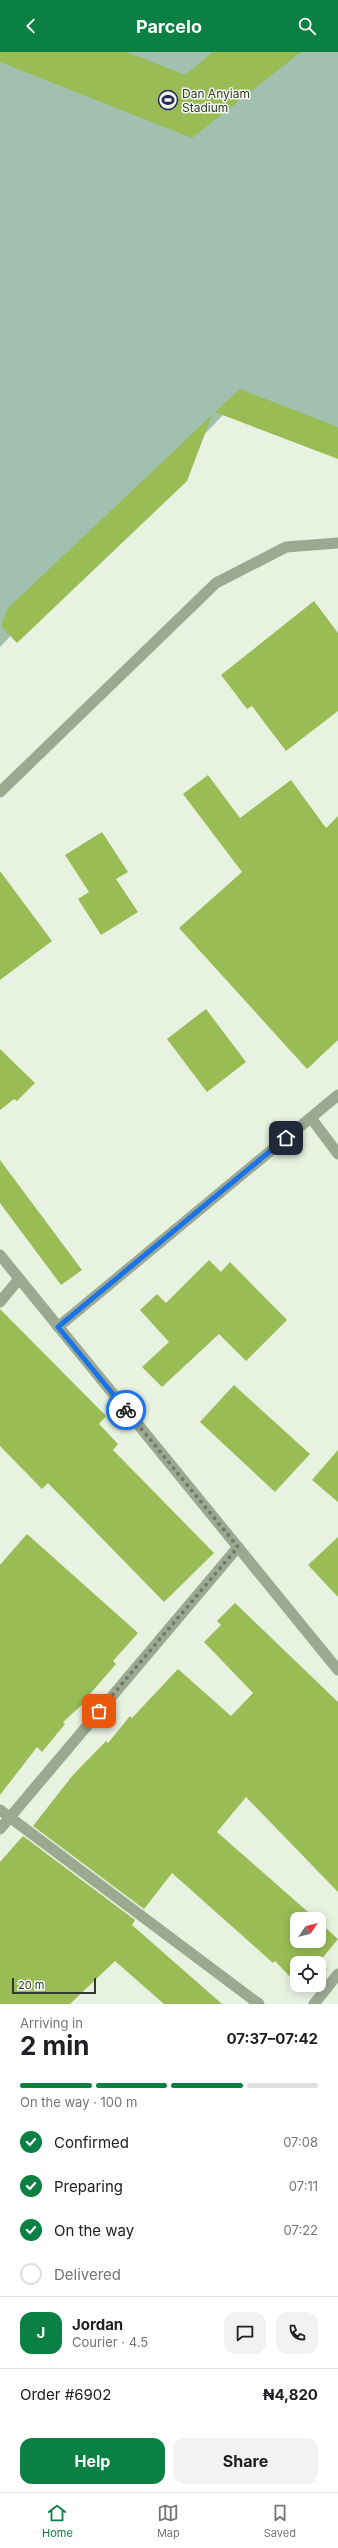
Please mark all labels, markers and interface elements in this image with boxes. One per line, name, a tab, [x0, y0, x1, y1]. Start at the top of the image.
icon: back	[20, 15, 42, 37]
icon: search	[296, 15, 318, 37]
text: Parcelo	[136, 16, 202, 37]
place label: Dan Anyiam Stadium	[182, 86, 250, 115]
sports icon: Dan Anyiam Stadium	[157, 89, 179, 111]
pin	[269, 1121, 303, 1155]
icon: home	[275, 1127, 297, 1149]
courier	[106, 1390, 146, 1430]
icon: bike	[115, 1399, 137, 1421]
pin	[82, 1694, 116, 1728]
icon: bag	[88, 1700, 110, 1722]
north arrow	[290, 1912, 326, 1948]
map controls	[290, 1912, 326, 1992]
button: locate	[290, 1956, 326, 1992]
scale bar	[12, 1976, 96, 1995]
text: 20 m	[18, 1978, 44, 1992]
text: Arriving in	[20, 2015, 83, 2031]
text: 07:37–07:42	[226, 2029, 318, 2048]
text: 2 min	[20, 2030, 90, 2061]
text: On the way · 100 m	[20, 2094, 137, 2110]
icon: check	[20, 2131, 42, 2153]
text: Confirmed	[54, 2133, 129, 2152]
text: 07:08	[283, 2134, 318, 2150]
icon: check	[20, 2175, 42, 2197]
text: Preparing	[54, 2177, 123, 2196]
text: 07:11	[289, 2178, 318, 2194]
icon: check	[20, 2219, 42, 2241]
text: On the way	[54, 2221, 134, 2240]
text: 07:22	[284, 2222, 318, 2238]
text: Delivered	[54, 2265, 121, 2284]
button: chat	[224, 2312, 266, 2354]
button: phone	[276, 2312, 318, 2354]
text: Jordan	[72, 2315, 123, 2334]
text: J	[37, 2323, 45, 2342]
text: Courier · 4.5	[72, 2334, 148, 2350]
text: Order #6902	[20, 2385, 111, 2404]
text: ₦4,820	[263, 2385, 318, 2404]
button: Help	[20, 2438, 165, 2484]
button: Share	[173, 2438, 318, 2484]
tab: Home	[42, 2502, 73, 2540]
tab: Map	[157, 2502, 180, 2540]
tab: Saved	[264, 2502, 296, 2540]

